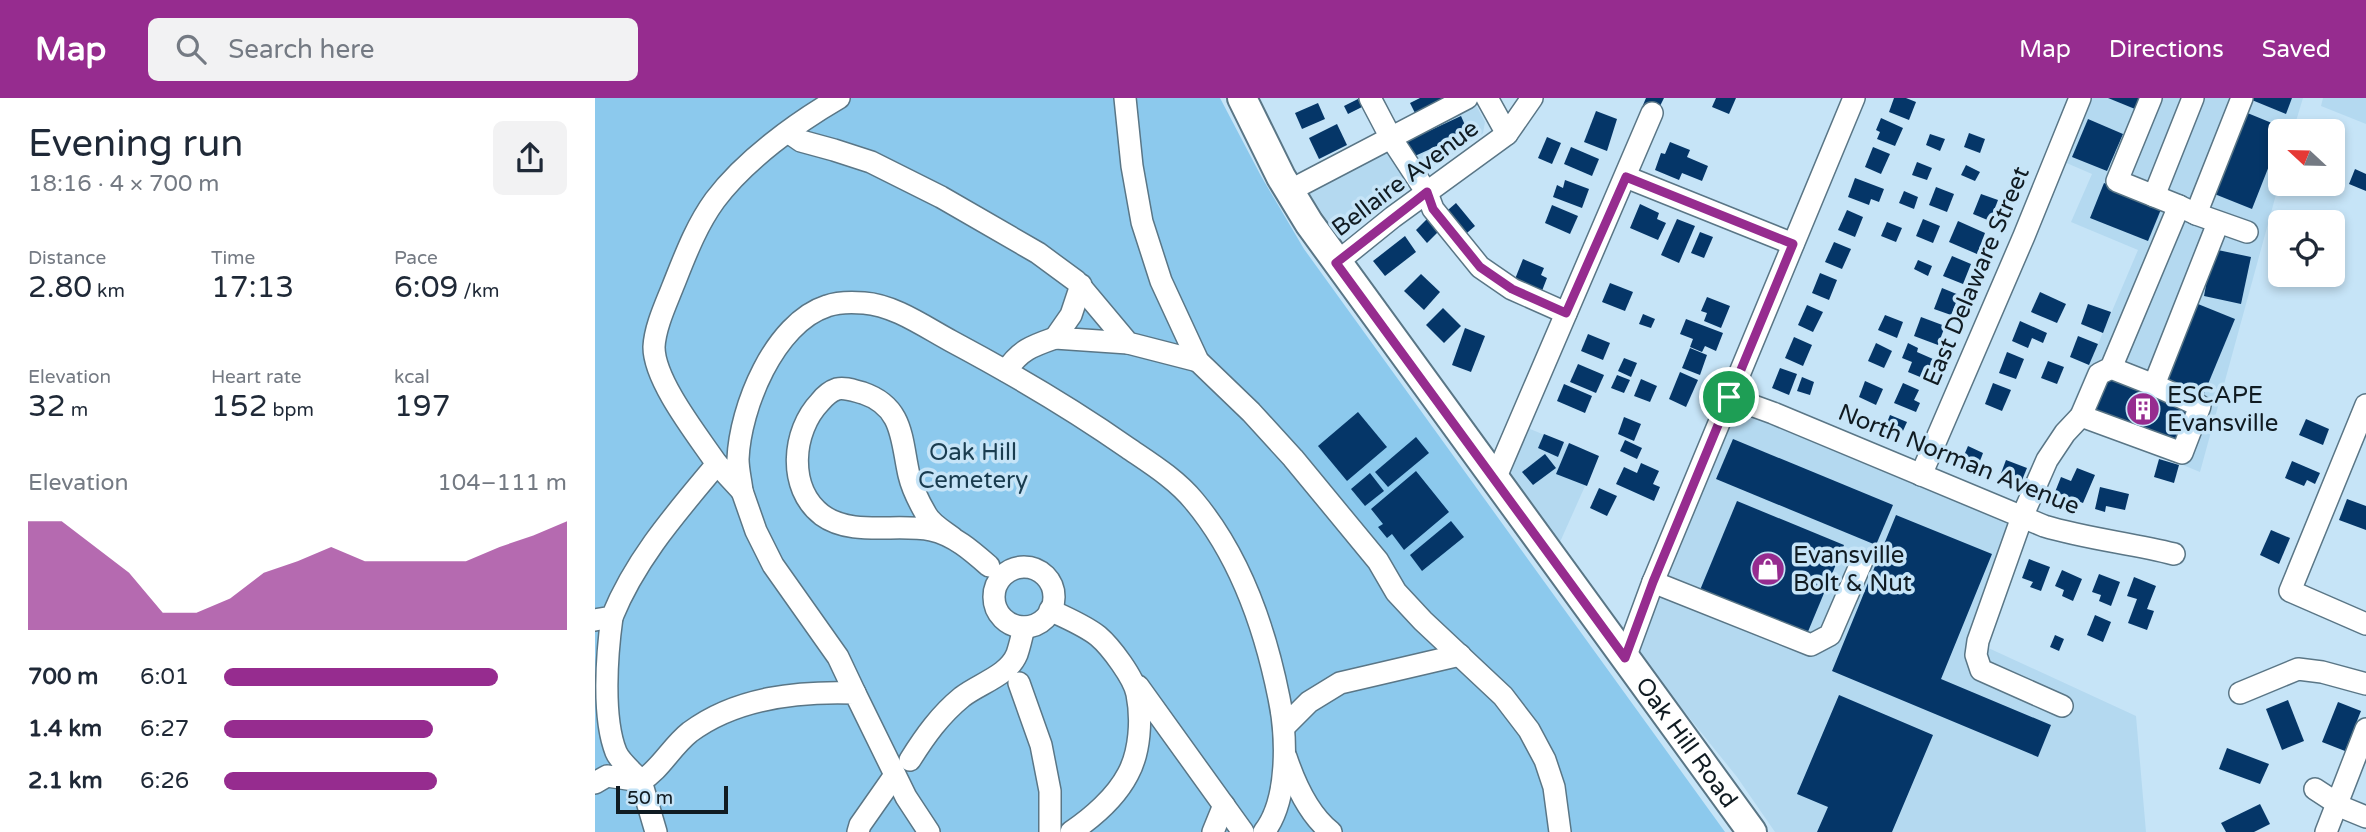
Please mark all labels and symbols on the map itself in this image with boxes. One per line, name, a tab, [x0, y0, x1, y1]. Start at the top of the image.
street label: Bellaire Avenue	[1326, 114, 1484, 243]
north arrow	[2268, 119, 2345, 196]
street label: East Delaware Street	[1917, 162, 2036, 390]
pin	[1699, 367, 1759, 427]
place label: ESCAPE Evansville	[2167, 381, 2278, 438]
building icon: ESCAPE Evansville	[2124, 390, 2162, 428]
street label: North Norman Avenue	[1834, 398, 2084, 521]
park label: Oak Hill Cemetery	[918, 438, 1028, 495]
place label: Evansville Bolt & Nut	[1793, 541, 1912, 598]
shop icon: Evansville Bolt & Nut	[1749, 550, 1787, 588]
street label: Oak Hill Road	[1629, 671, 1743, 814]
scale bar	[616, 783, 728, 815]

